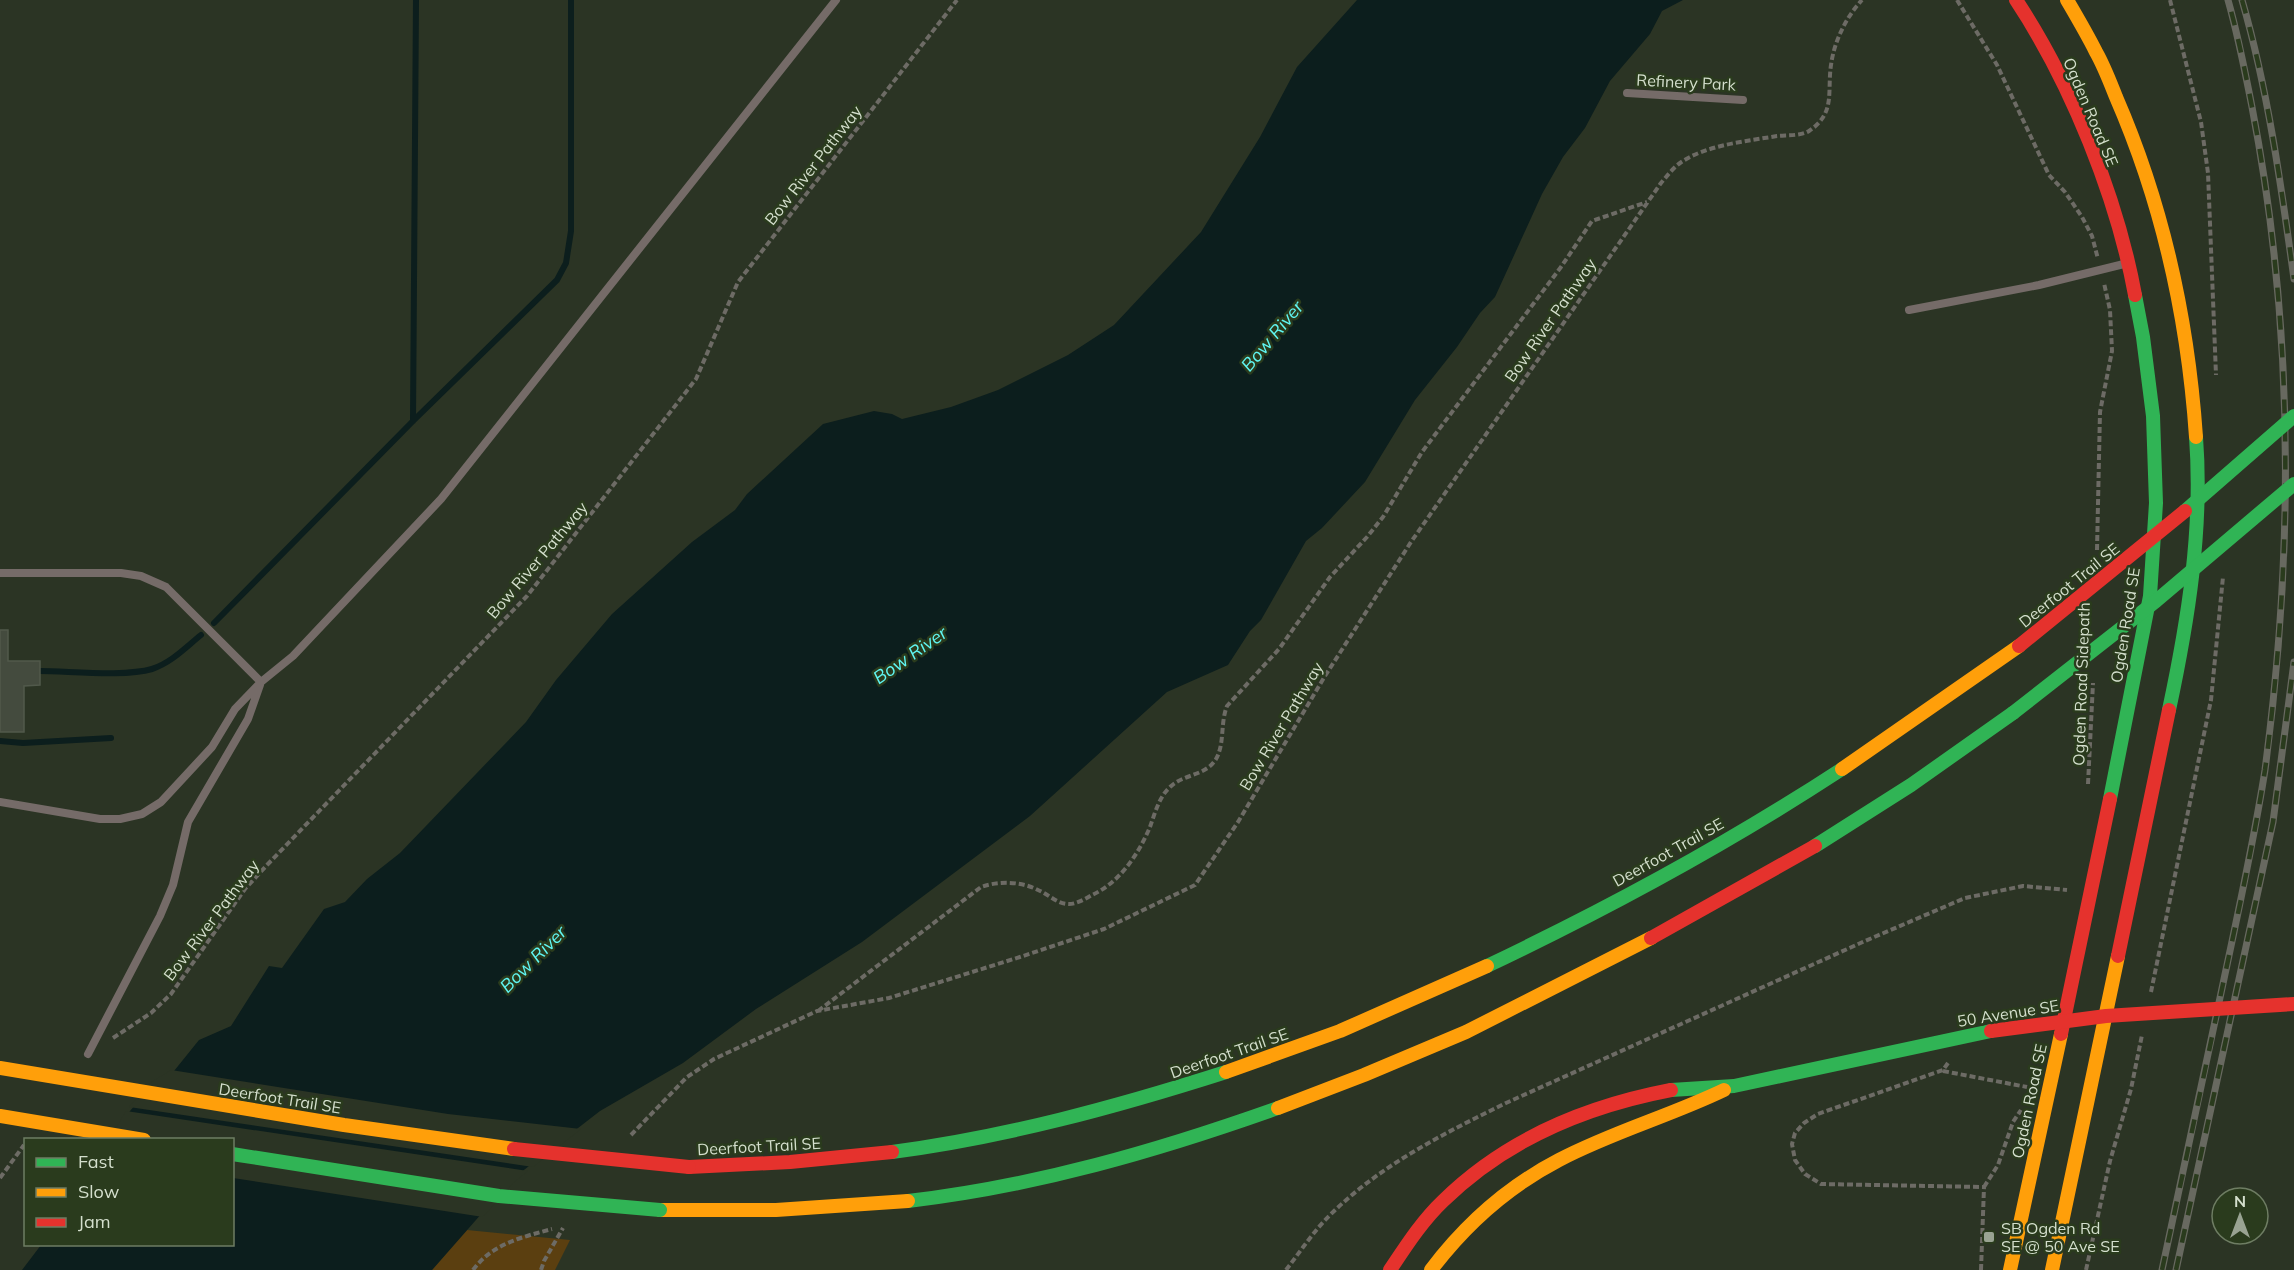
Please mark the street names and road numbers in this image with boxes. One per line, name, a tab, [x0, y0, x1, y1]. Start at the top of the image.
street label: Ogden Road SE	[2059, 54, 2123, 170]
street label: Refinery Park	[1636, 69, 1737, 95]
street label: Bow River Pathway	[760, 101, 866, 229]
street label: Bow River Pathway	[1500, 254, 1600, 386]
street label: Bow River Pathway	[482, 497, 592, 622]
street label: Deerfoot Trail SE	[2015, 538, 2123, 632]
street label: Ogden Road SE	[2106, 566, 2144, 684]
street label: Ogden Road Sidepath	[2068, 602, 2094, 766]
street label: Bow River Pathway	[1235, 658, 1327, 794]
street label: Deerfoot Trail SE	[1609, 813, 1727, 891]
street label: Bow River Pathway	[159, 855, 263, 984]
street label: 50 Avenue SE	[1956, 995, 2060, 1031]
street label: Deerfoot Trail SE	[1167, 1023, 1291, 1083]
street label: Ogden Road SE	[2007, 1042, 2051, 1160]
street label: Deerfoot Trail SE	[217, 1078, 343, 1118]
street label: Deerfoot Trail SE	[697, 1133, 821, 1159]

